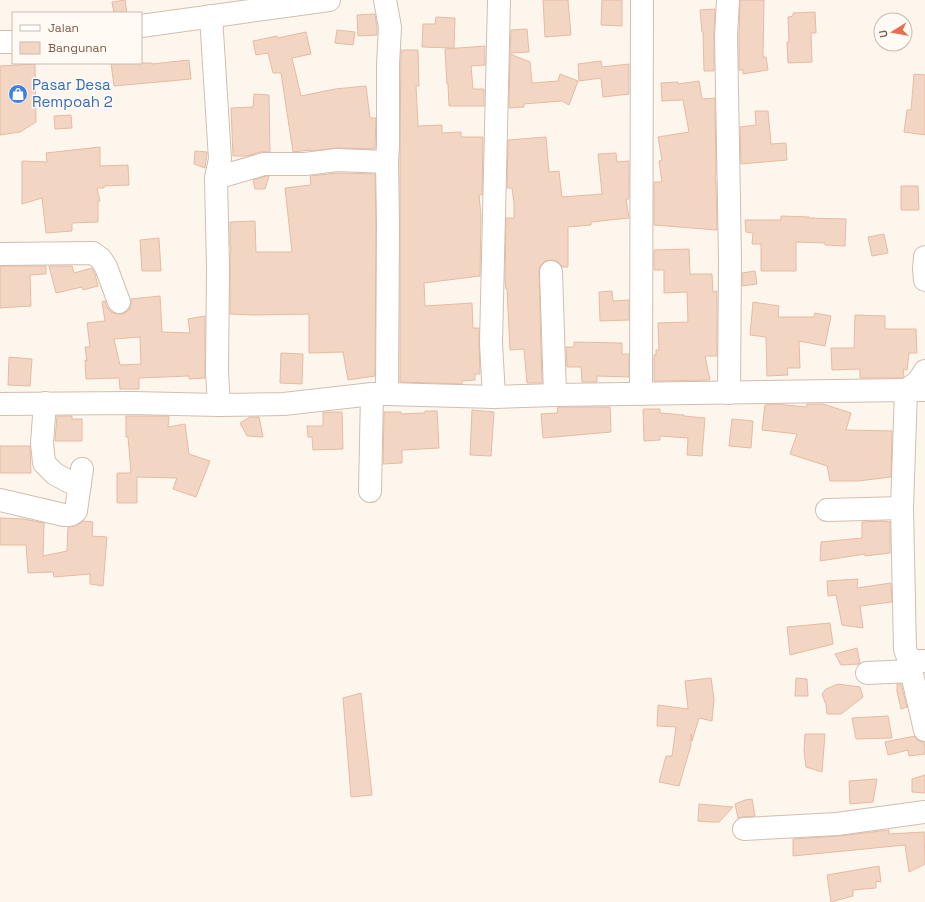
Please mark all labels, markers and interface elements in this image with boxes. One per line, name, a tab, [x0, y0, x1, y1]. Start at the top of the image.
legend	[12, 12, 142, 64]
north arrow	[873, 12, 913, 52]
text: Jalan	[48, 20, 79, 36]
text: U	[876, 29, 891, 39]
text: Bangunan	[48, 40, 107, 56]
place label: Pasar Desa Rempoah 2	[32, 75, 113, 111]
shop icon: Pasar Desa Rempoah 2	[7, 83, 29, 105]

